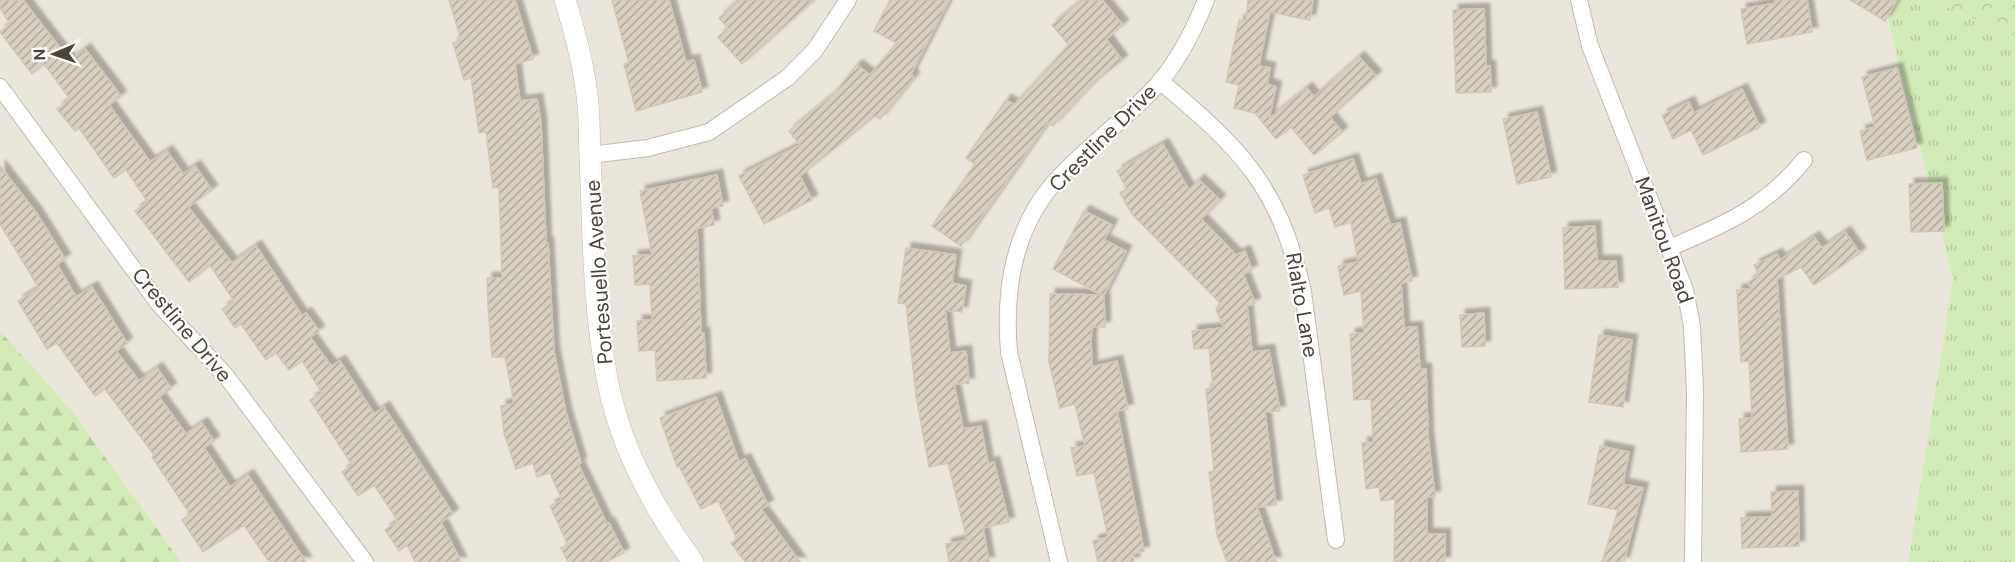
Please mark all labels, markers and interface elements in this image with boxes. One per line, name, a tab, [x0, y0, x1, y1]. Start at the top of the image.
north arrow	[24, 24, 84, 84]
text: N	[29, 48, 50, 61]
street label: Crestline Drive	[1043, 78, 1163, 198]
street label: Manitou Road	[1628, 173, 1700, 307]
street label: Portesuello Avenue	[579, 179, 619, 365]
street label: Rialto Lane	[1279, 250, 1325, 360]
street label: Crestline Drive	[126, 262, 238, 388]

